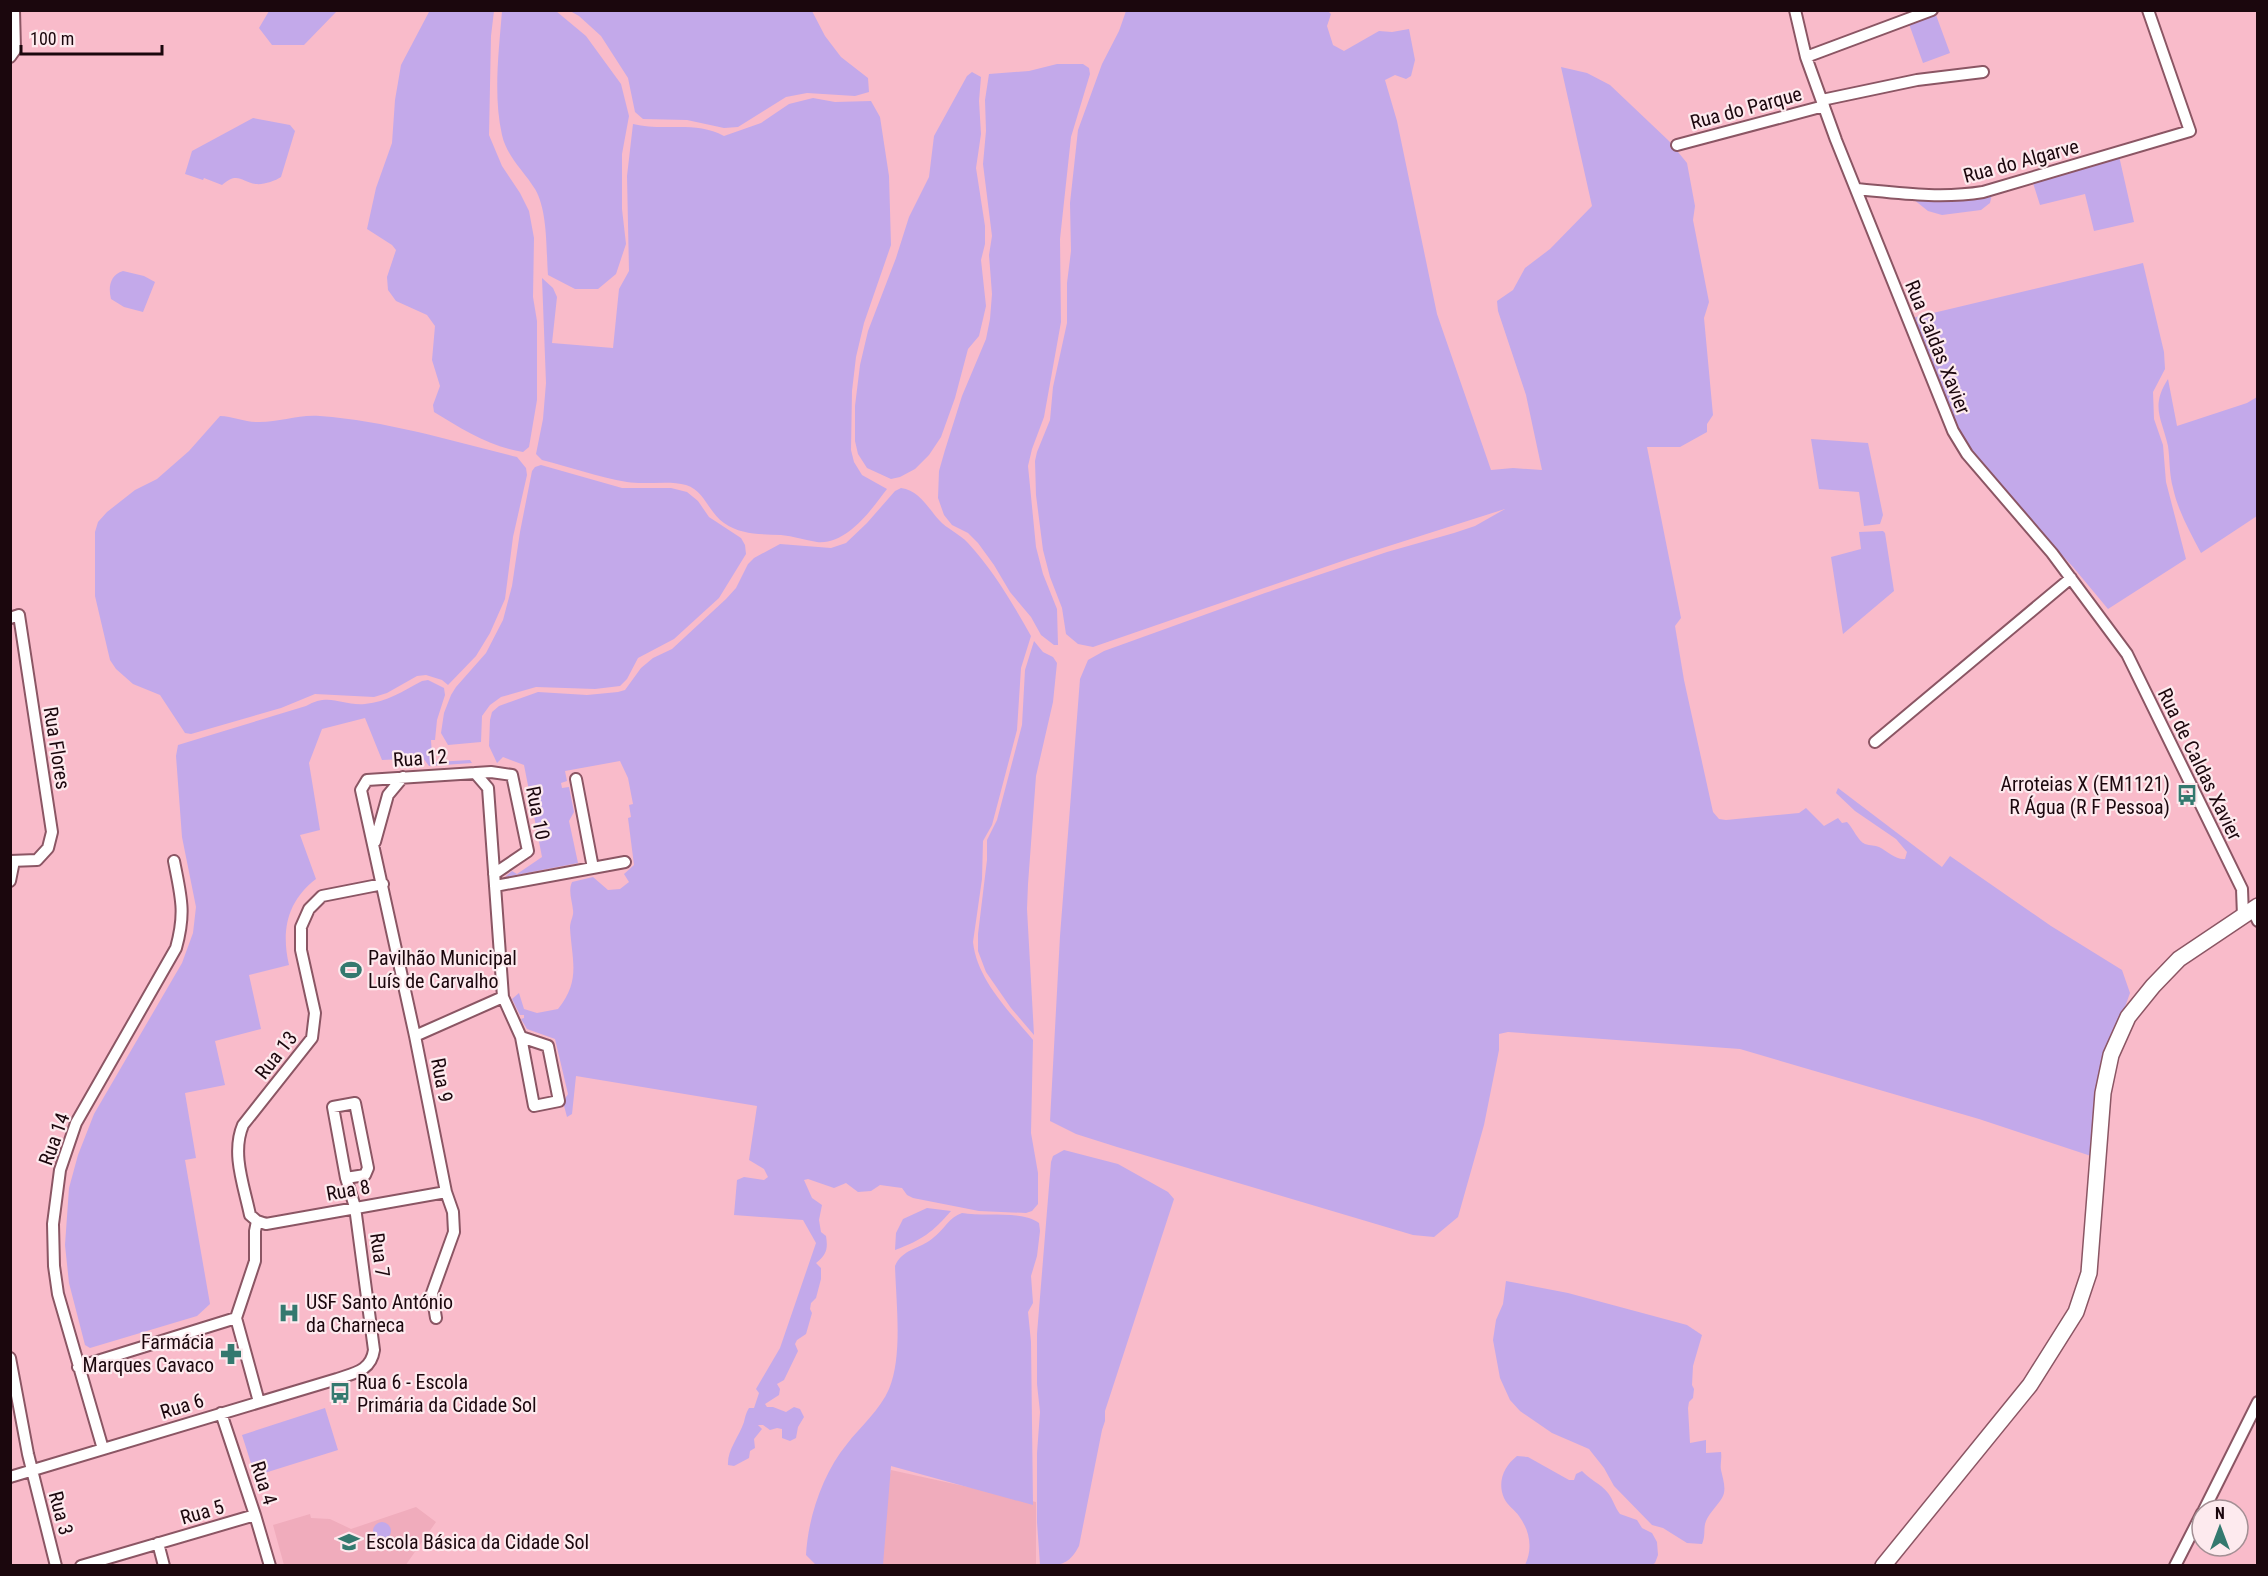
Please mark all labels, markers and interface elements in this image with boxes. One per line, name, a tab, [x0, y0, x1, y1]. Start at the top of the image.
scale bar	[21, 18, 162, 56]
text: 100 m	[30, 28, 74, 49]
street label: Rua do Parque	[1688, 82, 1804, 134]
street label: Rua do Algarve	[1961, 134, 2081, 188]
street label: Rua Caldas Xavier	[1900, 277, 1976, 417]
street label: Rua de Caldas Xavier	[2153, 684, 2247, 844]
street label: Rua Flores	[39, 705, 75, 791]
street label: Rua 12	[392, 744, 448, 772]
place label: Arroteias X (EM1121) R Água (R F Pessoa)	[2000, 772, 2170, 819]
bus stop icon: Arroteias X (EM1121) R Água (R F Pessoa)	[2175, 783, 2199, 807]
street label: Rua 10	[521, 784, 555, 842]
place label: Pavilhão Municipal Luís de Carvalho	[368, 946, 517, 993]
sports icon: Pavilhão Municipal Luís de Carvalho	[339, 958, 363, 982]
street label: Rua 13	[250, 1026, 302, 1084]
street label: Rua 9	[426, 1056, 458, 1104]
street label: Rua 14	[33, 1109, 75, 1169]
street label: Rua 8	[324, 1174, 372, 1206]
street label: Rua 7	[365, 1231, 395, 1279]
place label: USF Santo António da Charneca	[306, 1290, 453, 1337]
hospital icon: USF Santo António da Charneca	[277, 1301, 301, 1325]
place label: Farmácia Marques Cavaco	[83, 1330, 214, 1377]
pharmacy icon: Farmácia Marques Cavaco	[219, 1342, 243, 1366]
place label: Rua 6 - Escola Primária da Cidade Sol	[357, 1370, 537, 1417]
bus stop icon: Rua 6 - Escola Primária da Cidade Sol	[328, 1381, 352, 1405]
street label: Rua 6	[157, 1388, 207, 1424]
street label: Rua 4	[246, 1458, 282, 1508]
street label: Rua 3	[44, 1488, 78, 1538]
street label: Rua 5	[177, 1494, 227, 1530]
north arrow	[2190, 1498, 2250, 1558]
text: N	[2215, 1504, 2225, 1523]
school or university icon: Escola Básica da Cidade Sol	[337, 1530, 361, 1554]
place label: Escola Básica da Cidade Sol	[366, 1530, 589, 1554]

